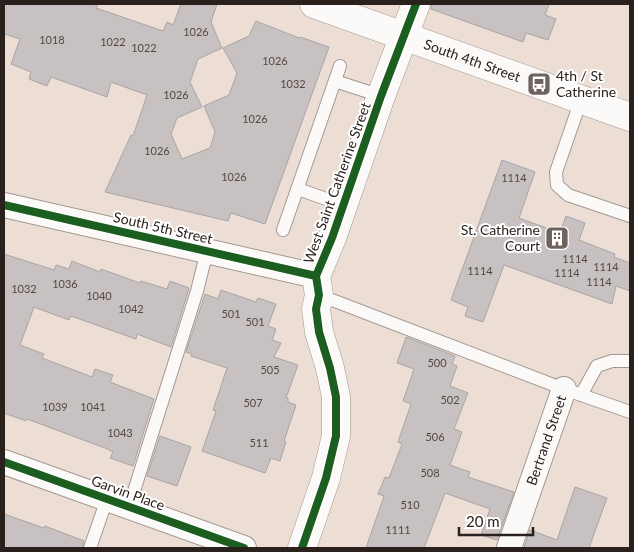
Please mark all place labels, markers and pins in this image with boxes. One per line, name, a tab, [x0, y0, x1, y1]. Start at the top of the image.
place label: 4th / St Catherine	[556, 67, 616, 100]
bus stop icon: 4th / St Catherine	[526, 71, 552, 97]
place label: St. Catherine Court	[461, 221, 540, 254]
building icon: St. Catherine Court	[544, 225, 570, 251]

